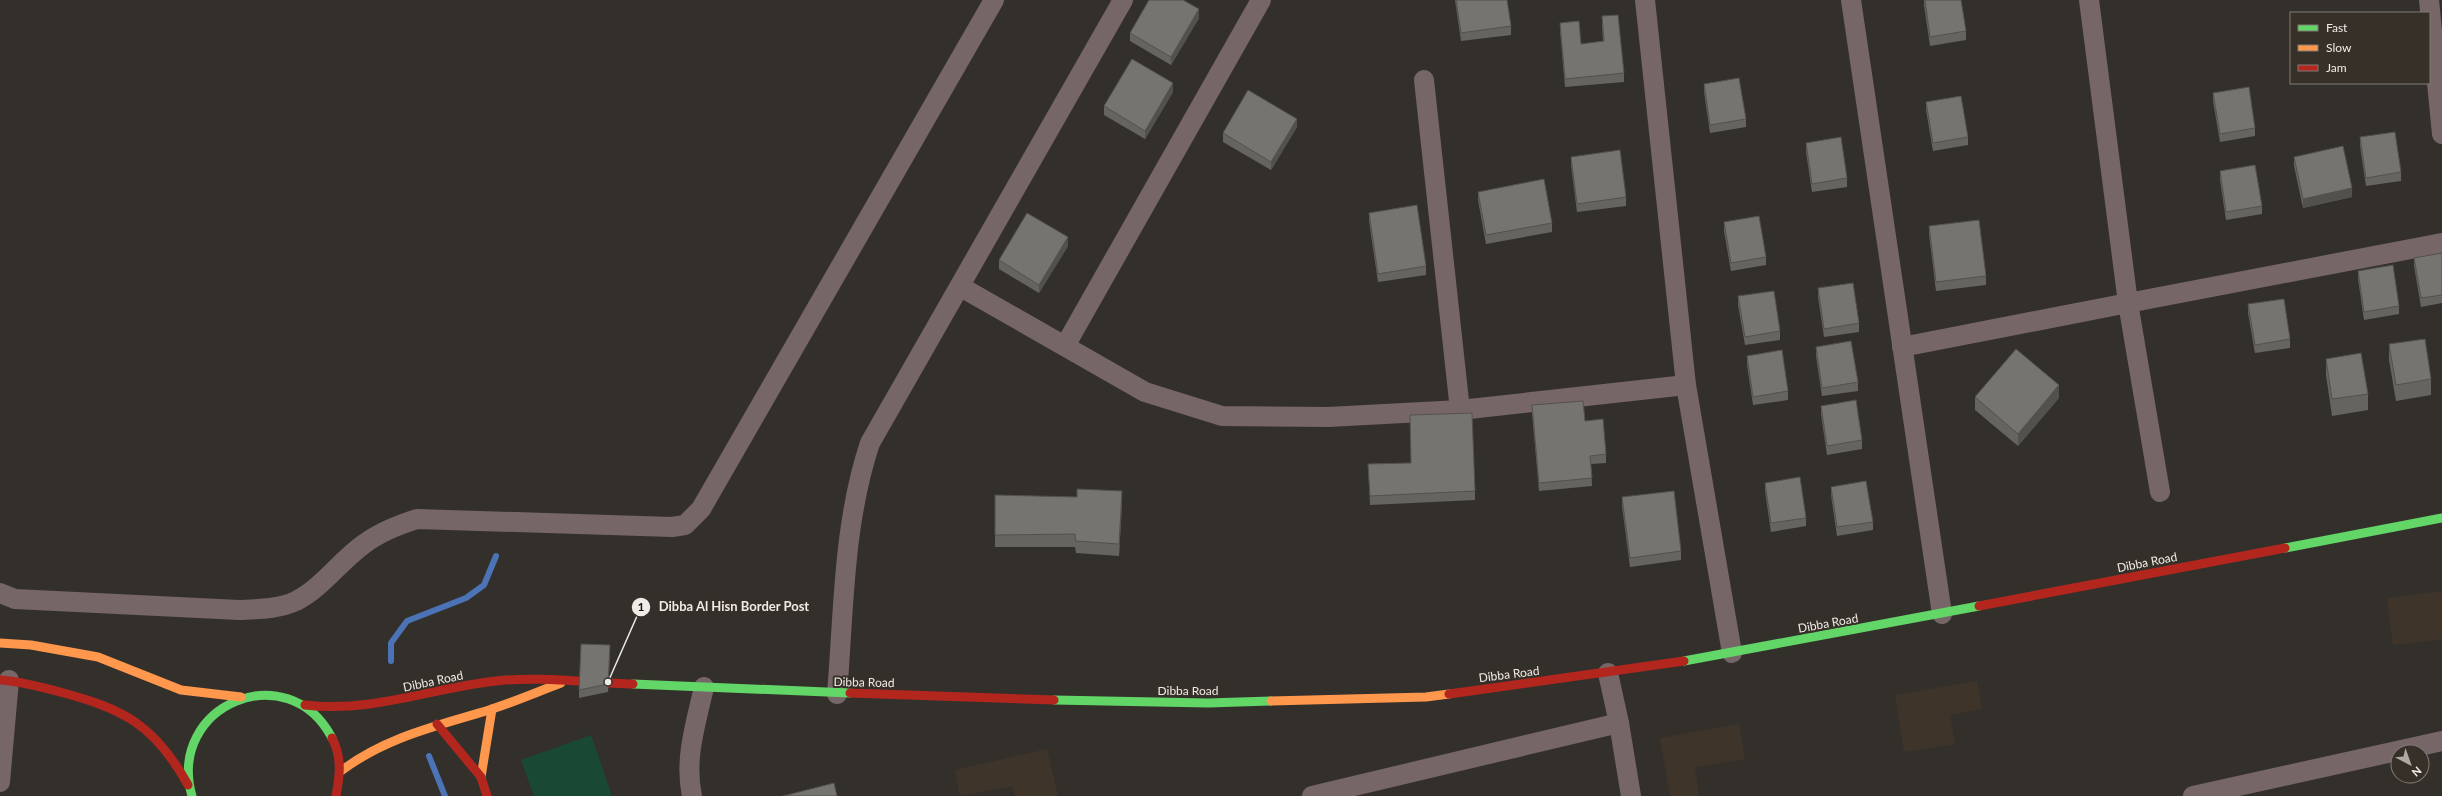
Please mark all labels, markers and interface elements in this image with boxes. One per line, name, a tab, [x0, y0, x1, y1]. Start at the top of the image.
legend	[2290, 12, 2430, 84]
text: Fast	[2326, 20, 2348, 35]
text: Slow	[2326, 40, 2352, 55]
text: Jam	[2326, 60, 2347, 75]
street label: Dibba Road	[2116, 549, 2178, 575]
callout: Dibba Al Hisn Border Post	[631, 594, 818, 619]
text: Dibba Al Hisn Border Post	[659, 598, 809, 614]
text: 1	[638, 599, 645, 614]
street label: Dibba Road	[1797, 610, 1859, 636]
street label: Dibba Road	[1478, 663, 1540, 685]
street label: Dibba Road	[402, 667, 464, 695]
street label: Dibba Road	[833, 674, 895, 690]
street label: Dibba Road	[1158, 683, 1218, 698]
north arrow	[2390, 744, 2430, 784]
text: N	[2409, 764, 2424, 780]

